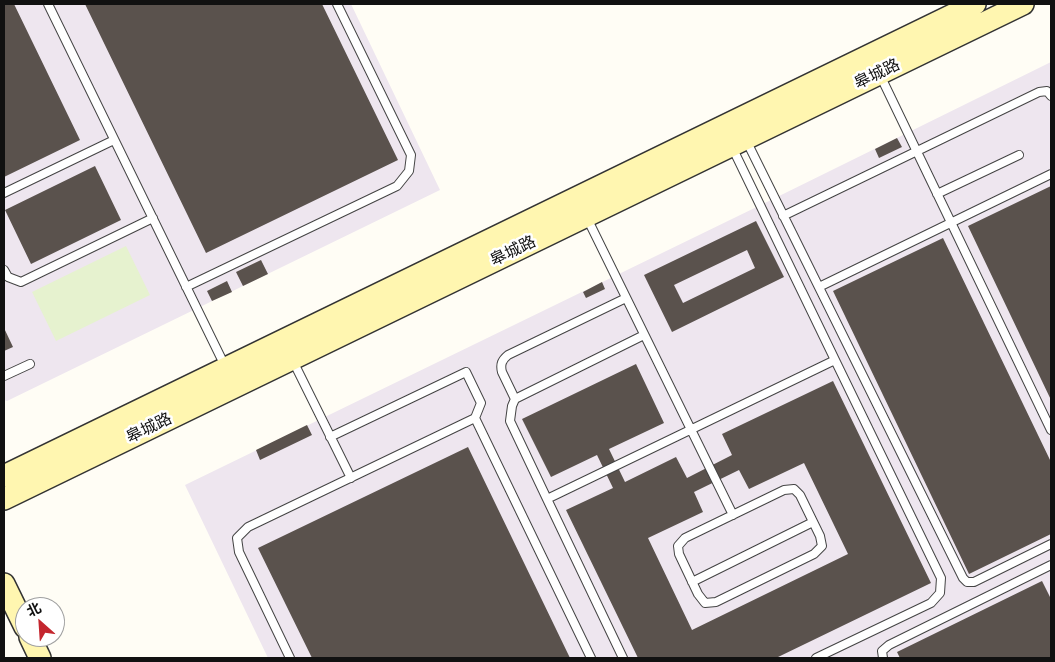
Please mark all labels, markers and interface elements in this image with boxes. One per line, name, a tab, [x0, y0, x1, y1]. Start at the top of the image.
street label: 皋城路	[851, 55, 903, 93]
street label: 皋城路	[487, 232, 539, 270]
street label: 皋城路	[123, 409, 175, 447]
north arrow	[15, 597, 65, 647]
text: 北	[23, 597, 44, 621]

